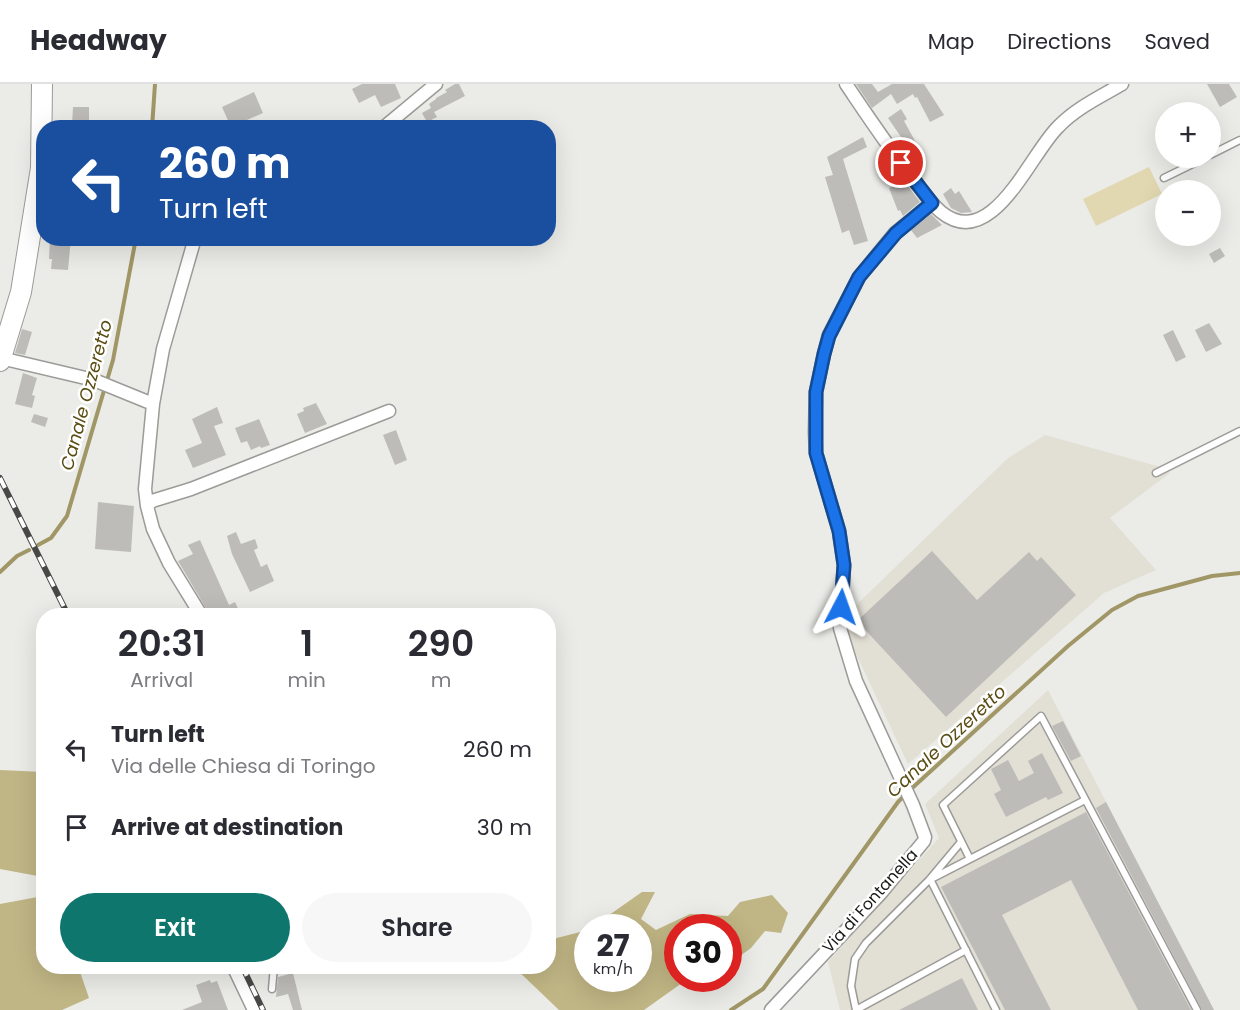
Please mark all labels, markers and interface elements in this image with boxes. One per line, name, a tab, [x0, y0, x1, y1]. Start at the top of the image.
text: Headway	[30, 21, 167, 60]
text: Map	[928, 27, 974, 56]
text: Directions	[1007, 27, 1111, 56]
text: Saved	[1144, 27, 1210, 56]
map controls	[1155, 102, 1221, 246]
button: +	[1155, 102, 1221, 168]
text: 260 m	[159, 134, 291, 193]
pin	[875, 137, 926, 188]
icon: left	[60, 144, 138, 222]
icon: arrive	[884, 146, 917, 179]
button: −	[1155, 180, 1221, 246]
text: Turn left	[159, 190, 268, 227]
water label: Canale Ozzeretto	[54, 317, 118, 473]
position arrow	[809, 575, 873, 639]
text: 20:31	[118, 618, 206, 669]
text: 1	[300, 618, 313, 669]
text: 290	[408, 618, 474, 669]
text: Arrival	[130, 666, 193, 694]
text: min	[288, 666, 326, 694]
text: m	[431, 666, 451, 694]
water label: Canale Ozzeretto	[881, 679, 1011, 803]
text: Turn left	[111, 719, 205, 750]
icon: left	[60, 733, 93, 766]
text: 260 m	[463, 734, 532, 765]
text: Via delle Chiesa di Toringo	[111, 752, 376, 780]
icon: arrive	[60, 811, 93, 844]
text: Arrive at destination	[111, 812, 343, 843]
text: 30 m	[477, 812, 532, 843]
street label: Via di Fontanella	[817, 844, 923, 958]
button: Exit	[60, 893, 290, 962]
button: Share	[302, 893, 532, 962]
speed limit sign: 30	[664, 914, 742, 992]
text: 27	[596, 924, 630, 967]
text: km/h	[593, 958, 633, 979]

